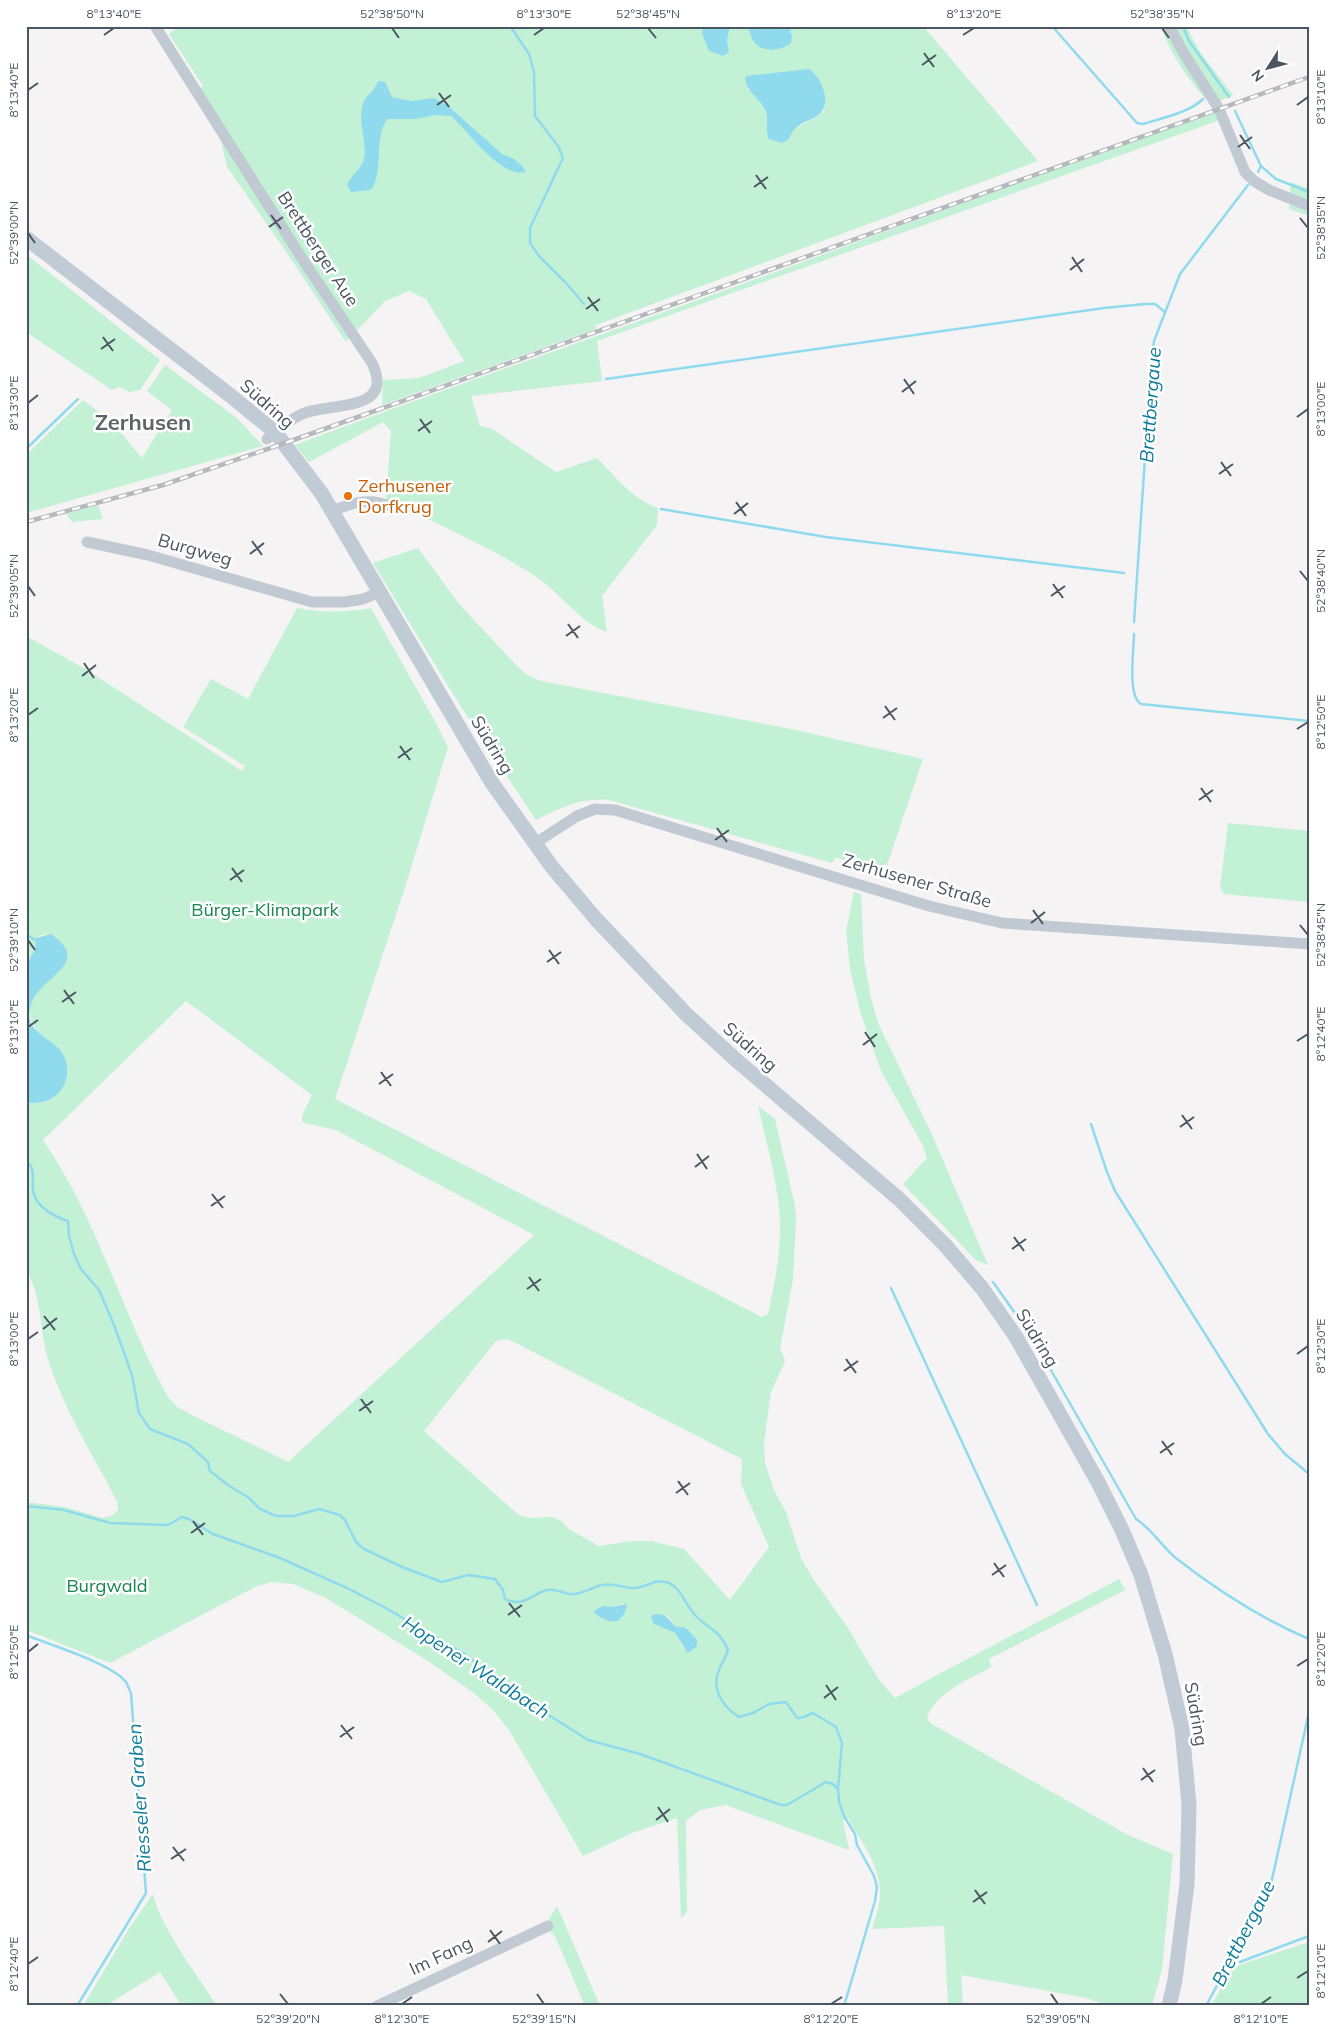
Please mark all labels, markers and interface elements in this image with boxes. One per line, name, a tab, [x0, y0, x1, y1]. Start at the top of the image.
text: 8°13'40"E	[87, 6, 141, 21]
text: 52°38'50"N	[360, 6, 424, 21]
text: 8°13'30"E	[517, 6, 571, 21]
text: 52°38'45"N	[616, 6, 680, 21]
text: 8°13'20"E	[947, 6, 1001, 21]
text: 52°38'35"N	[1130, 6, 1194, 21]
north arrow	[1242, 42, 1292, 92]
text: 8°13'40"E	[6, 63, 21, 117]
text: N	[1247, 66, 1268, 85]
text: 8°13'10"E	[1313, 70, 1328, 124]
street label: Brettberger Aue	[273, 187, 364, 311]
text: 52°38'35"N	[1313, 196, 1328, 260]
text: 52°39'00"N	[6, 201, 21, 265]
water label: Brettbergaue	[1134, 346, 1166, 464]
street label: Südring	[235, 374, 299, 434]
text: 8°13'30"E	[6, 376, 21, 430]
text: 8°13'00"E	[1313, 382, 1328, 436]
district label: Zerhusen	[95, 408, 191, 436]
place label: Zerhusener Dorfkrug	[358, 474, 452, 518]
marker: Zerhusener Dorfkrug	[342, 490, 354, 502]
street label: Burgweg	[155, 528, 235, 571]
text: 52°38'40"N	[1313, 549, 1328, 613]
text: 52°39'05"N	[6, 554, 21, 618]
text: 8°13'20"E	[6, 688, 21, 742]
text: 8°12'50"E	[1313, 695, 1328, 749]
street label: Südring	[466, 711, 519, 778]
street label: Zerhusener Straße	[840, 848, 994, 913]
park label: Bürger-Klimapark	[191, 898, 339, 921]
text: 52°38'45"N	[1313, 903, 1328, 967]
text: 52°39'10"N	[6, 908, 21, 972]
text: 8°13'10"E	[6, 1000, 21, 1054]
text: 8°12'40"E	[1313, 1007, 1328, 1061]
street label: Südring	[718, 1017, 782, 1077]
street label: Südring	[1011, 1304, 1064, 1371]
text: 8°13'00"E	[6, 1312, 21, 1366]
text: 8°12'30"E	[1313, 1319, 1328, 1373]
park label: Burgwald	[66, 1574, 148, 1597]
water label: Hopener Waldbach	[398, 1610, 554, 1724]
text: 8°12'50"E	[6, 1625, 21, 1679]
text: 8°12'20"E	[1313, 1632, 1328, 1686]
street label: Südring	[1180, 1680, 1213, 1748]
water label: Riesseler Graben	[122, 1723, 156, 1873]
water label: Brettbergaue	[1206, 1876, 1280, 1990]
street label: Im Fang	[406, 1931, 476, 1980]
text: 8°12'40"E	[6, 1937, 21, 1991]
text: 8°12'10"E	[1313, 1944, 1328, 1998]
text: 52°39'20"N	[256, 2011, 320, 2026]
text: 8°12'30"E	[375, 2011, 429, 2026]
text: 52°39'15"N	[512, 2011, 576, 2026]
text: 8°12'20"E	[804, 2011, 858, 2026]
text: 52°39'05"N	[1026, 2011, 1090, 2026]
text: 8°12'10"E	[1234, 2011, 1288, 2026]

